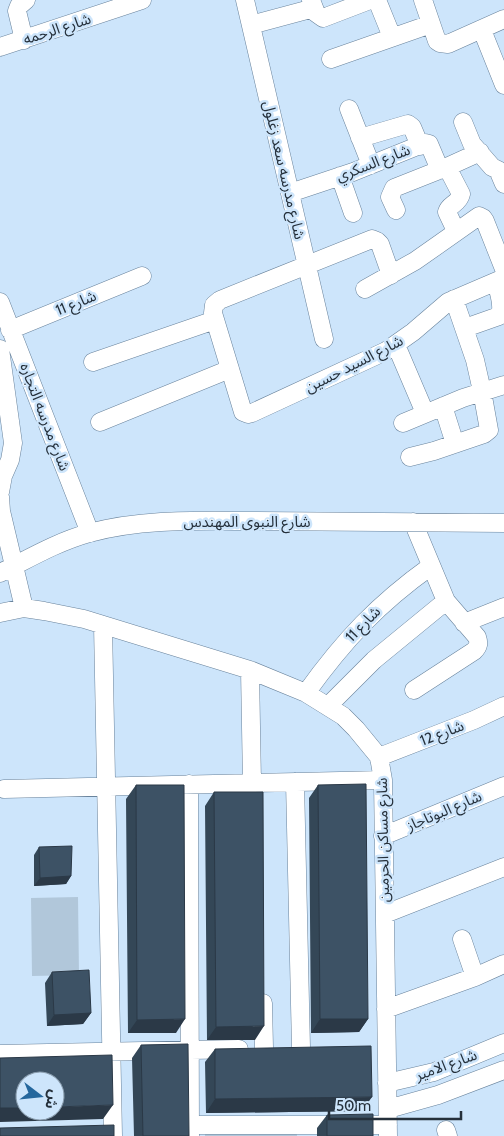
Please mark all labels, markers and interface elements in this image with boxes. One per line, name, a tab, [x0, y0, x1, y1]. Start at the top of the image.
street label: شارع الرحمه	[21, 10, 94, 51]
street label: شارع مدرسه سعد زغلول	[256, 99, 309, 242]
street label: شارع السكري	[333, 141, 414, 188]
street label: شارع 11	[53, 287, 100, 322]
street label: شارع السيد حسين	[302, 331, 408, 399]
street label: شارع مدرسه التجاره	[13, 361, 74, 475]
street label: شارع النبوى المهندس	[183, 513, 311, 534]
street label: شارع 11	[342, 602, 387, 648]
street label: شارع 12	[418, 716, 468, 752]
street label: شارع مساكن الحرمين	[373, 777, 396, 903]
street label: شارع البوتاجاز	[403, 787, 486, 838]
street label: شارع الامير	[412, 1045, 481, 1088]
north arrow	[15, 1071, 65, 1121]
text: ش	[41, 1088, 64, 1111]
scale bar	[329, 1088, 462, 1120]
text: 50 m	[336, 1097, 371, 1115]

